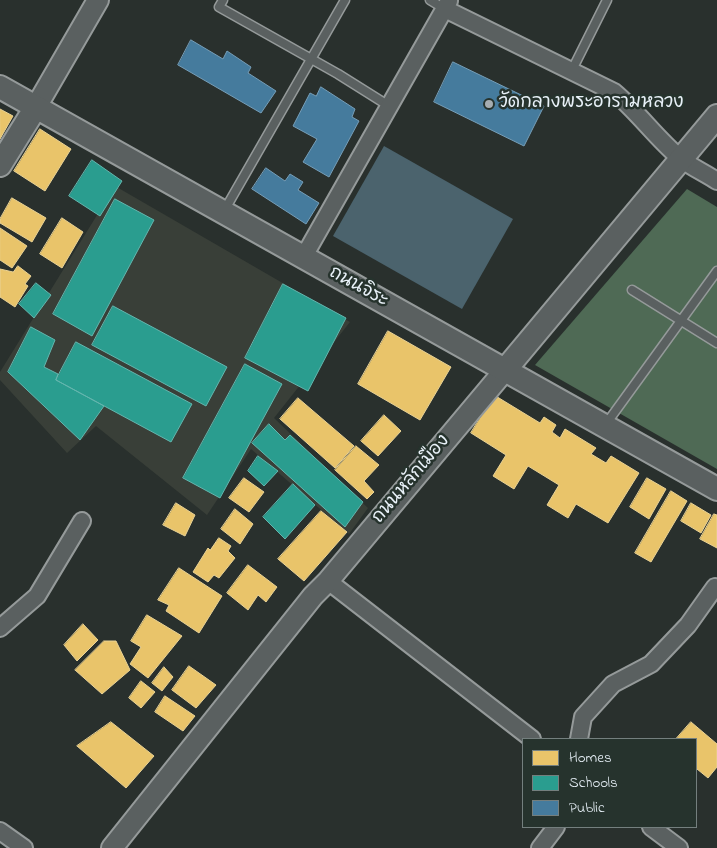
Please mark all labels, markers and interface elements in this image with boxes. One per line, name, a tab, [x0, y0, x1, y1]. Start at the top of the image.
place label: วัดกลางพระอารามหลวง	[499, 93, 683, 115]
marker: วัดกลางพระอารามหลวง	[483, 98, 495, 110]
street label: ถนนจิระ	[325, 263, 391, 313]
street label: ถนนหลักเมือง	[369, 431, 455, 529]
legend	[522, 738, 697, 828]
text: Homes	[569, 747, 612, 769]
text: Schools	[569, 772, 618, 794]
text: Public	[569, 797, 605, 819]

